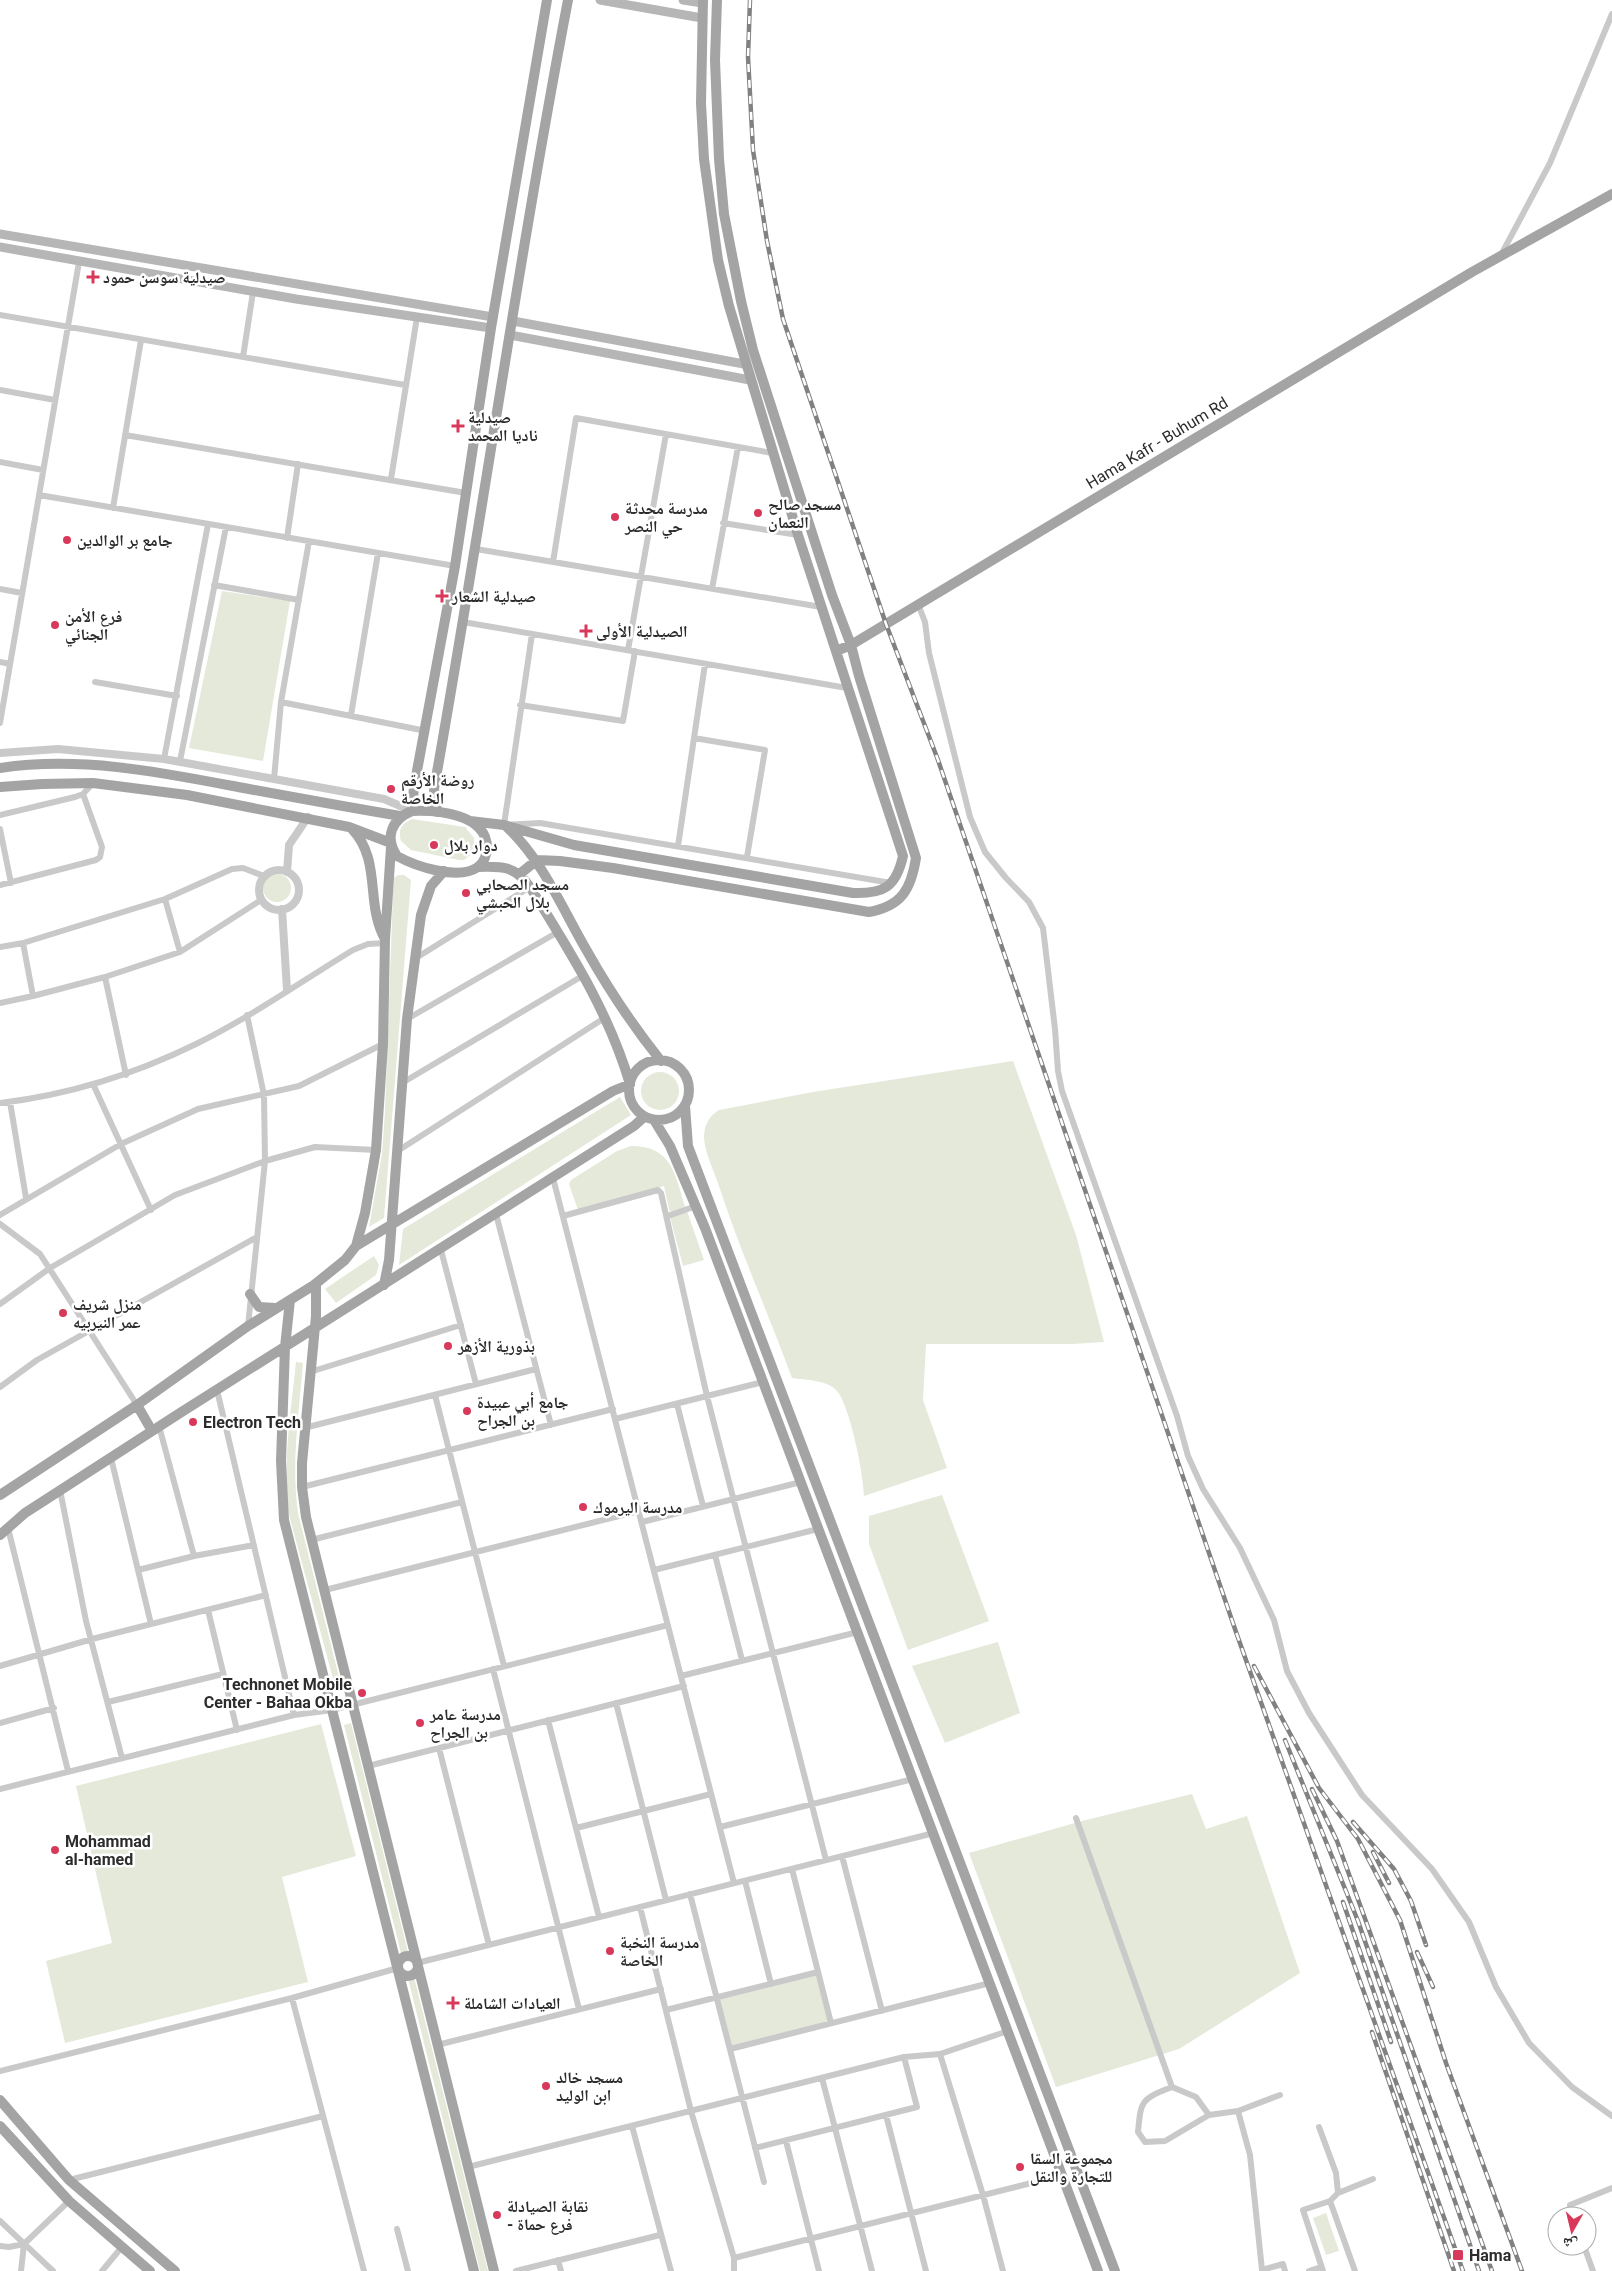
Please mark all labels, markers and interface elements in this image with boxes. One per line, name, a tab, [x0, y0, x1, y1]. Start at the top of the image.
place label: صيدلية سوسن حمود	[103, 268, 225, 287]
marker: صيدلية سوسن حمود	[87, 271, 99, 283]
street label: Hama Kafr - Buhum Rd	[1083, 393, 1231, 493]
place label: صيدلية ناديا المحمد	[468, 408, 538, 445]
marker: صيدلية ناديا المحمد	[452, 420, 464, 432]
place label: مسجد صالح النعمان	[768, 495, 841, 532]
place label: مدرسة محدثة حي النصر	[624, 499, 708, 538]
marker: مسجد صالح النعمان	[752, 507, 764, 519]
marker: مدرسة محدثة حي النصر	[609, 511, 621, 523]
place label: جامع بر الوالدين	[77, 531, 173, 551]
marker: جامع بر الوالدين	[61, 534, 73, 546]
place label: صيدلية الشعار	[451, 587, 536, 606]
marker: صيدلية الشعار	[436, 590, 448, 602]
place label: فرع الأمن الجنائي	[65, 607, 122, 646]
marker: فرع الأمن الجنائي	[49, 619, 61, 631]
place label: الصيدلية الأولى	[596, 622, 687, 641]
marker: الصيدلية الأولى	[580, 625, 592, 637]
place label: روضة الأرقم الخاصة	[401, 771, 474, 808]
marker: روضة الأرقم الخاصة	[385, 783, 397, 795]
place label: دوار بلال	[444, 836, 498, 855]
marker: دوار بلال	[428, 839, 440, 851]
place label: مسجد الصحابي بلال الحبشي	[476, 875, 569, 914]
marker: مسجد الصحابي بلال الحبشي	[460, 887, 472, 899]
place label: منزل شريف عمر النيربيه	[73, 1295, 142, 1332]
marker: منزل شريف عمر النيربيه	[57, 1307, 69, 1319]
place label: بذورية الأزهر	[457, 1337, 535, 1356]
marker: بذورية الأزهر	[442, 1340, 454, 1352]
place label: جامع أبي عبيدة بن الجراح	[477, 1392, 568, 1431]
marker: جامع أبي عبيدة بن الجراح	[461, 1405, 473, 1417]
place label: Electron Tech	[203, 1413, 301, 1432]
marker: Electron Tech	[187, 1416, 199, 1428]
place label: مدرسة اليرموك	[593, 1498, 682, 1517]
marker: مدرسة اليرموك	[577, 1501, 589, 1513]
place label: Technonet Mobile Center - Bahaa Okba	[204, 1675, 352, 1712]
marker: Technonet Mobile Center - Bahaa Okba	[356, 1687, 368, 1699]
place label: مدرسة عامر بن الجراح	[429, 1705, 501, 1743]
marker: مدرسة عامر بن الجراح	[414, 1717, 426, 1729]
place label: Mohammad al-hamed	[65, 1832, 151, 1869]
marker: Mohammad al-hamed	[49, 1844, 61, 1856]
place label: مدرسة النخبة الخاصة	[620, 1933, 699, 1970]
marker: مدرسة النخبة الخاصة	[604, 1945, 616, 1957]
place label: العيادات الشاملة	[464, 1994, 561, 2013]
marker: العيادات الشاملة	[446, 1996, 460, 2010]
place label: مسجد خالد ابن الوليد	[556, 2068, 623, 2105]
marker: مسجد خالد ابن الوليد	[540, 2080, 552, 2092]
place label: مجموعة السقا للتجارة والنقل	[1030, 2149, 1113, 2186]
marker: مجموعة السقا للتجارة والنقل	[1014, 2161, 1026, 2173]
place label: نقابة الصيادلة - فرع حماة	[507, 2197, 588, 2235]
north arrow	[1547, 2206, 1597, 2256]
marker: نقابة الصيادلة - فرع حماة	[491, 2209, 503, 2221]
text: ش	[1562, 2234, 1579, 2253]
place label: Hama	[1469, 2246, 1512, 2265]
marker: Hama	[1451, 2248, 1465, 2262]

